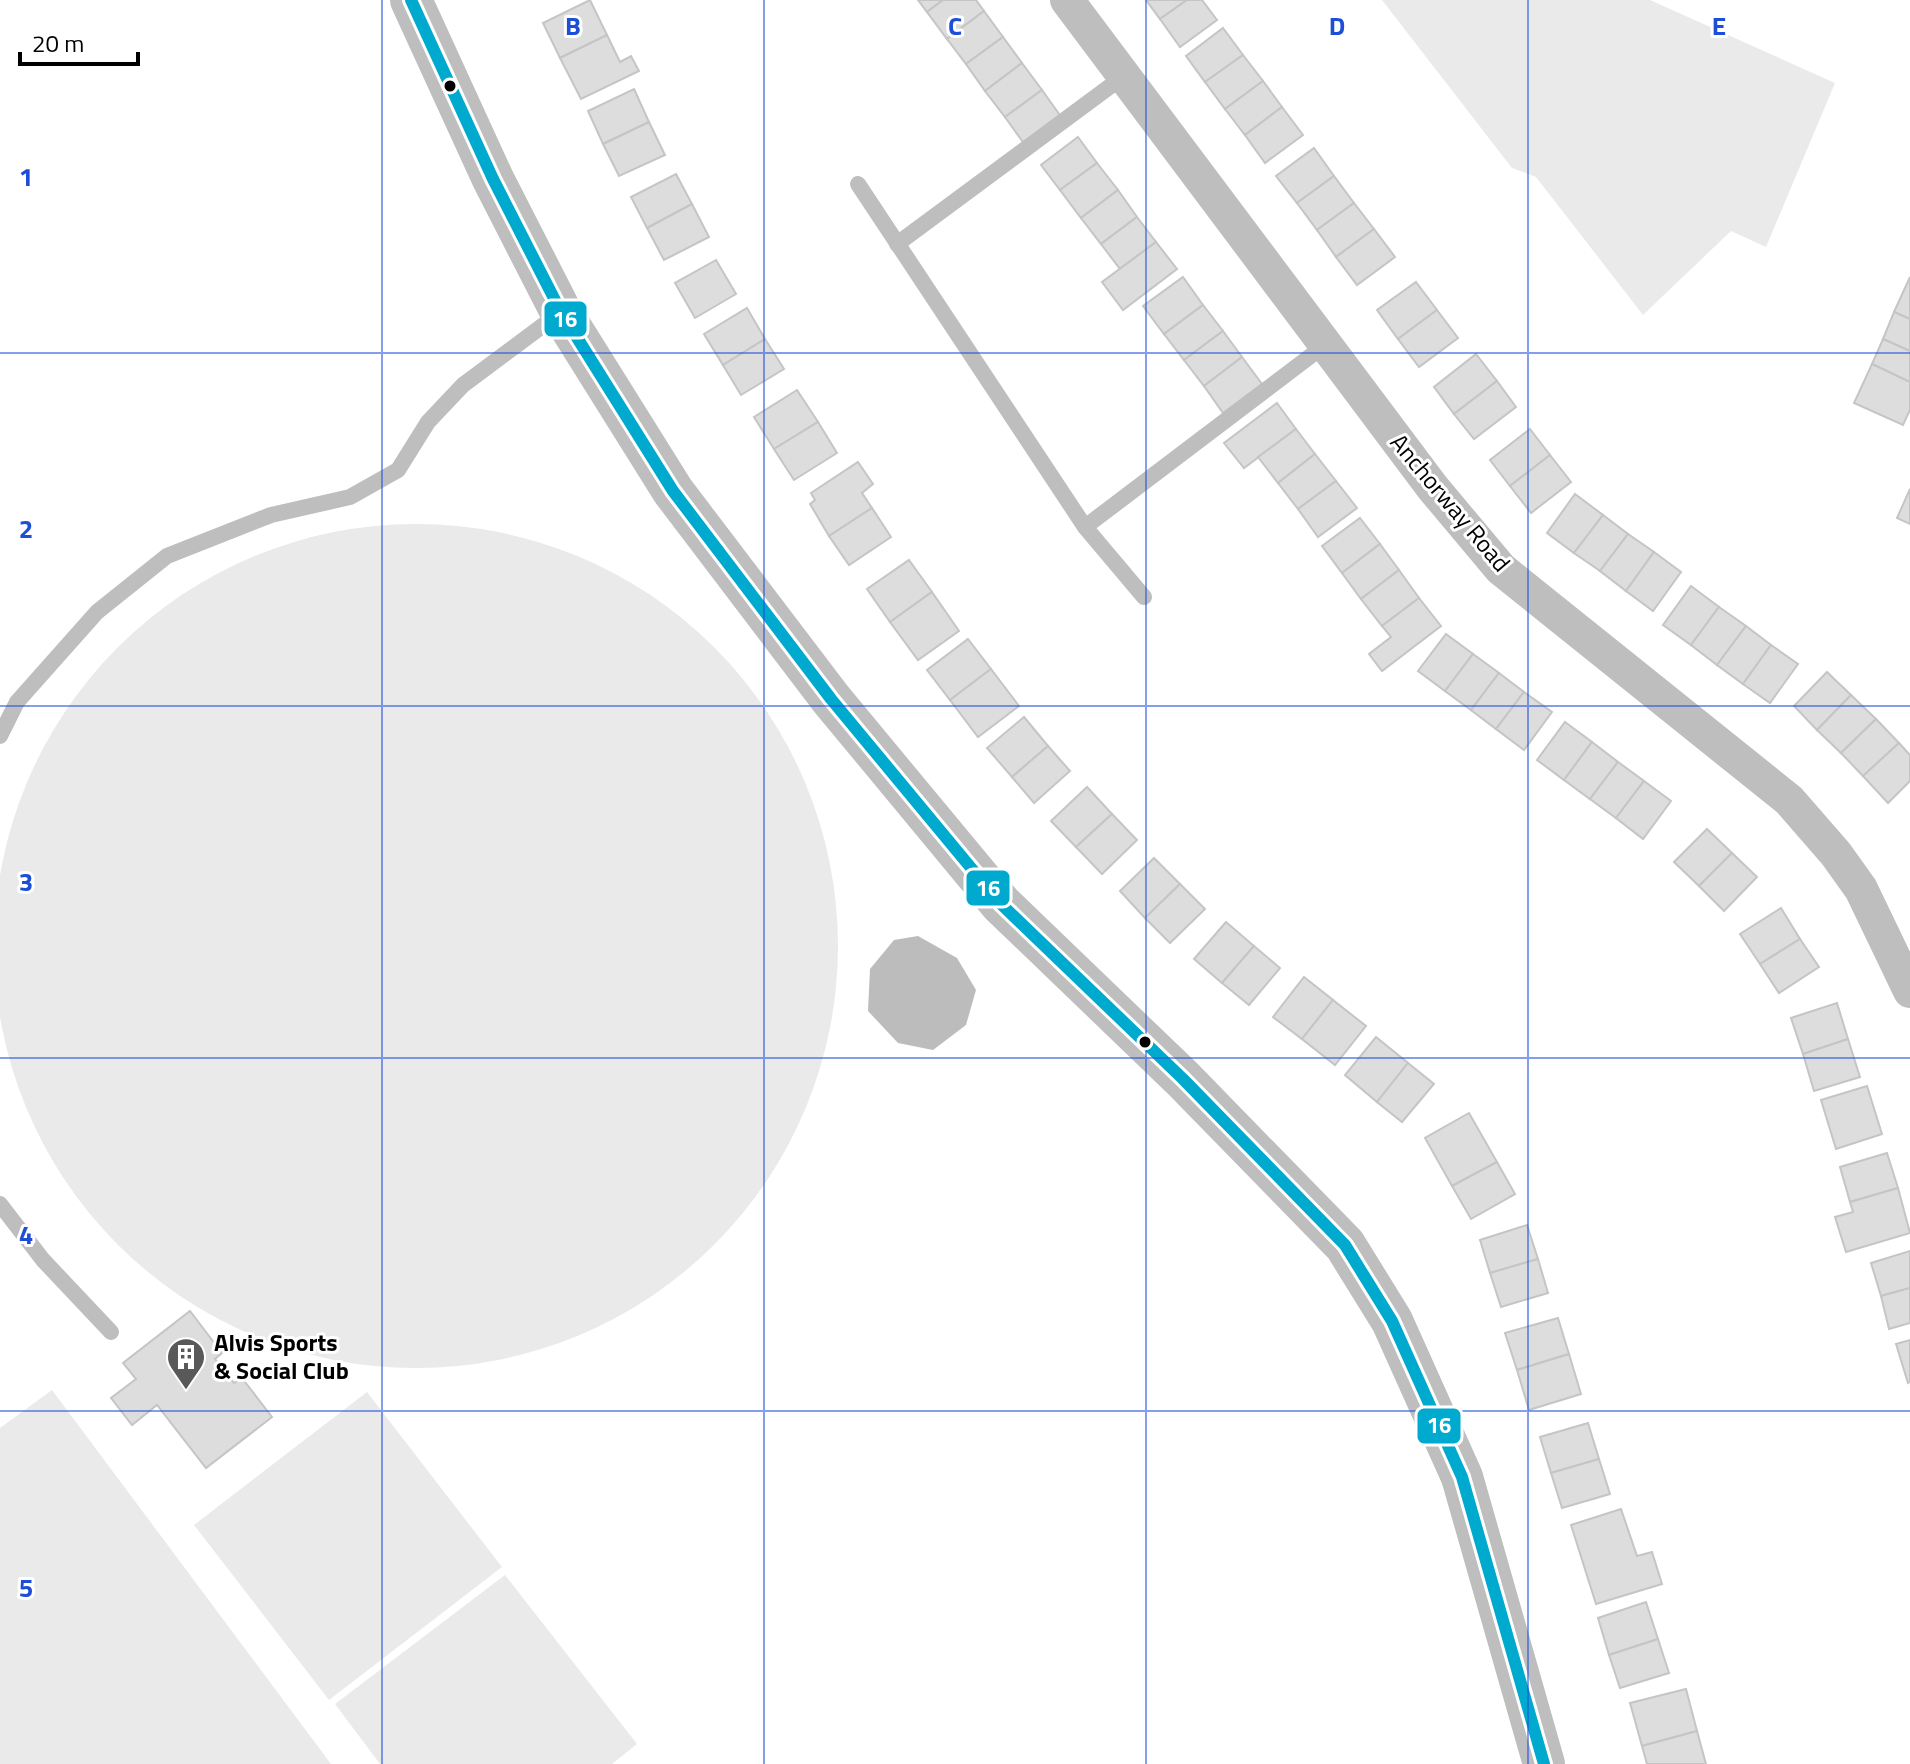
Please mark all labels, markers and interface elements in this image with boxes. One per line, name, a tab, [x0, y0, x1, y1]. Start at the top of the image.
text: B	[565, 6, 581, 45]
text: C	[948, 6, 962, 45]
text: D	[1329, 6, 1345, 45]
text: E	[1712, 6, 1726, 45]
scale bar	[20, 16, 138, 66]
text: 20 m	[32, 25, 84, 61]
unlabelled marker	[442, 78, 458, 94]
text: 1	[19, 157, 33, 196]
line badge: 16	[543, 300, 588, 338]
text: 16	[553, 302, 577, 336]
street label: Anchorway Road	[1382, 426, 1519, 579]
text: 2	[19, 509, 33, 548]
text: 3	[19, 862, 33, 901]
line badge: 16	[965, 869, 1011, 907]
text: 16	[976, 871, 1000, 905]
unlabelled marker	[1137, 1034, 1153, 1050]
text: 4	[19, 1215, 33, 1254]
place label: Alvis Sports & Social Club	[214, 1324, 349, 1388]
building icon: Alvis Sports & Social Club	[165, 1336, 207, 1391]
line badge: 16	[1416, 1407, 1462, 1445]
text: 16	[1427, 1408, 1451, 1442]
text: 5	[19, 1568, 33, 1607]

